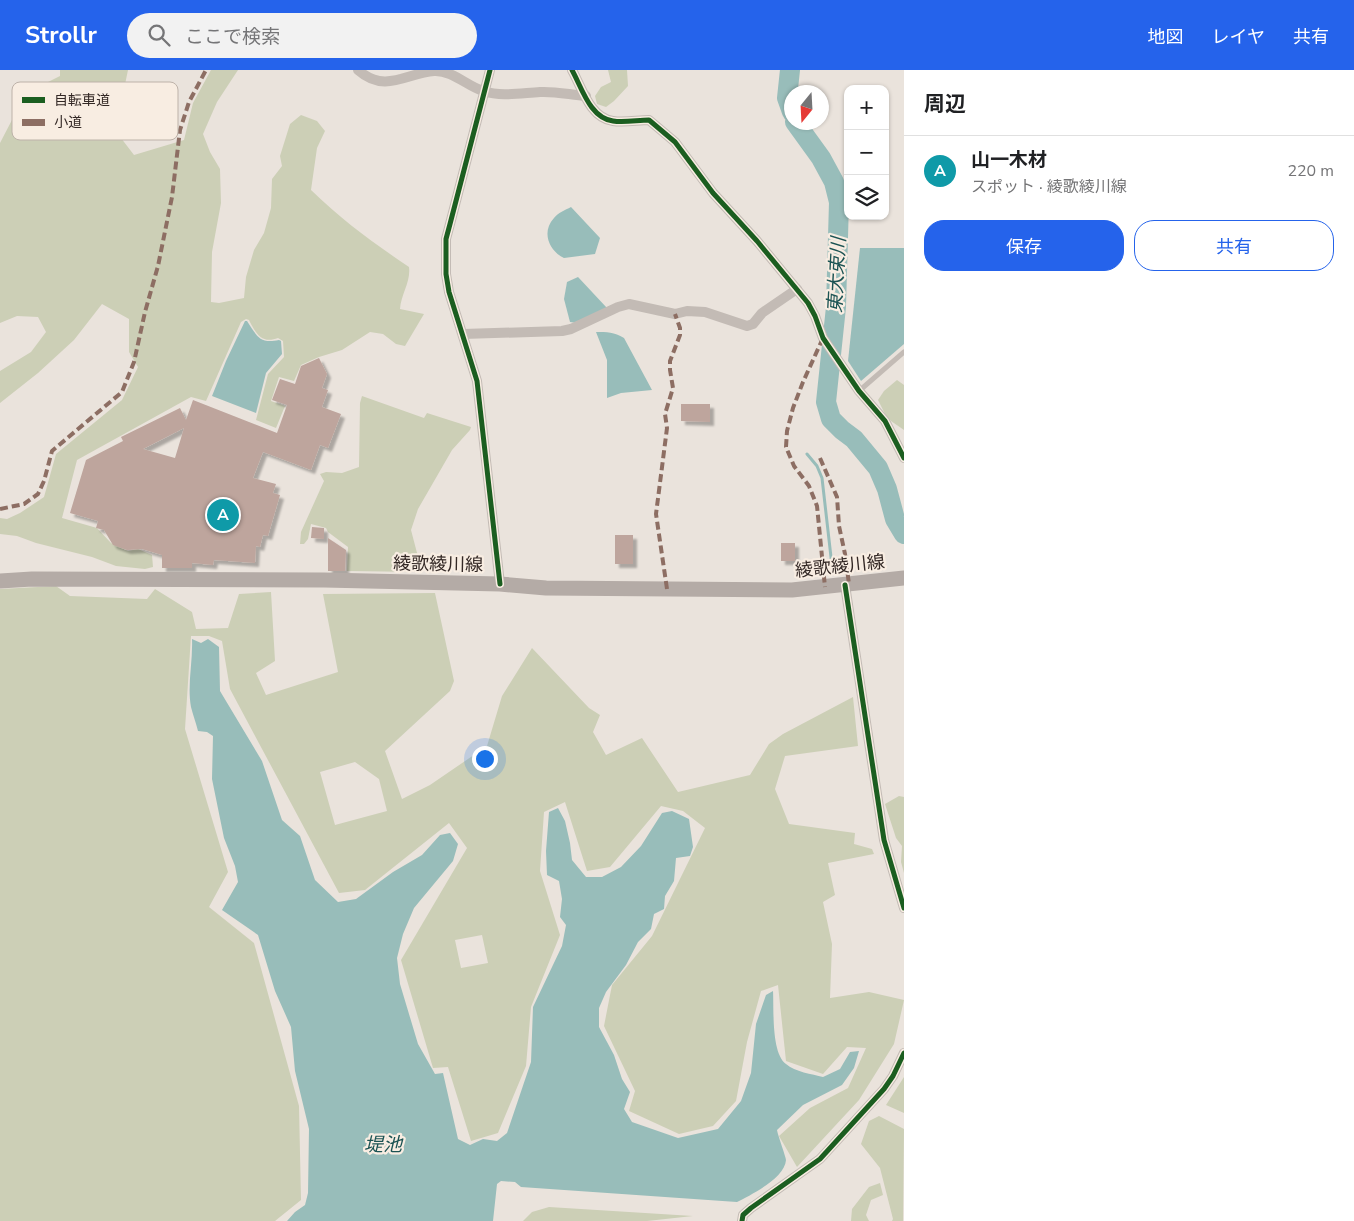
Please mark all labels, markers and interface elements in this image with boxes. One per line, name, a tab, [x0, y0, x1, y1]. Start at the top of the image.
search box	[127, 13, 477, 58]
text: Strollr	[25, 19, 97, 51]
icon: search	[145, 21, 173, 49]
text: ここで検索	[185, 24, 280, 50]
text: 地図	[1148, 25, 1184, 49]
text: レイヤ	[1212, 25, 1265, 49]
text: 共有	[1293, 25, 1329, 49]
legend	[12, 82, 178, 140]
north arrow	[784, 85, 829, 130]
map controls	[844, 85, 889, 220]
button: +	[844, 85, 889, 130]
text: 周辺	[924, 90, 966, 118]
text: 自転車道	[54, 91, 110, 110]
text: 小道	[54, 113, 82, 132]
button: −	[844, 130, 889, 175]
text: 山一木材	[971, 147, 1047, 173]
text: A	[934, 160, 946, 182]
text: 220 m	[1287, 160, 1334, 182]
button: layers	[844, 175, 889, 220]
text: スポット · 綾歌綾川線	[971, 176, 1127, 198]
button: 保存	[924, 220, 1124, 271]
button: 共有	[1134, 220, 1334, 271]
water label: 東大束川	[822, 234, 852, 314]
pin: A	[207, 496, 239, 534]
street label: 綾歌綾川線	[794, 549, 886, 583]
street label: 綾歌綾川線	[393, 551, 483, 577]
your location	[472, 746, 498, 772]
water label: 堤池	[364, 1132, 404, 1158]

